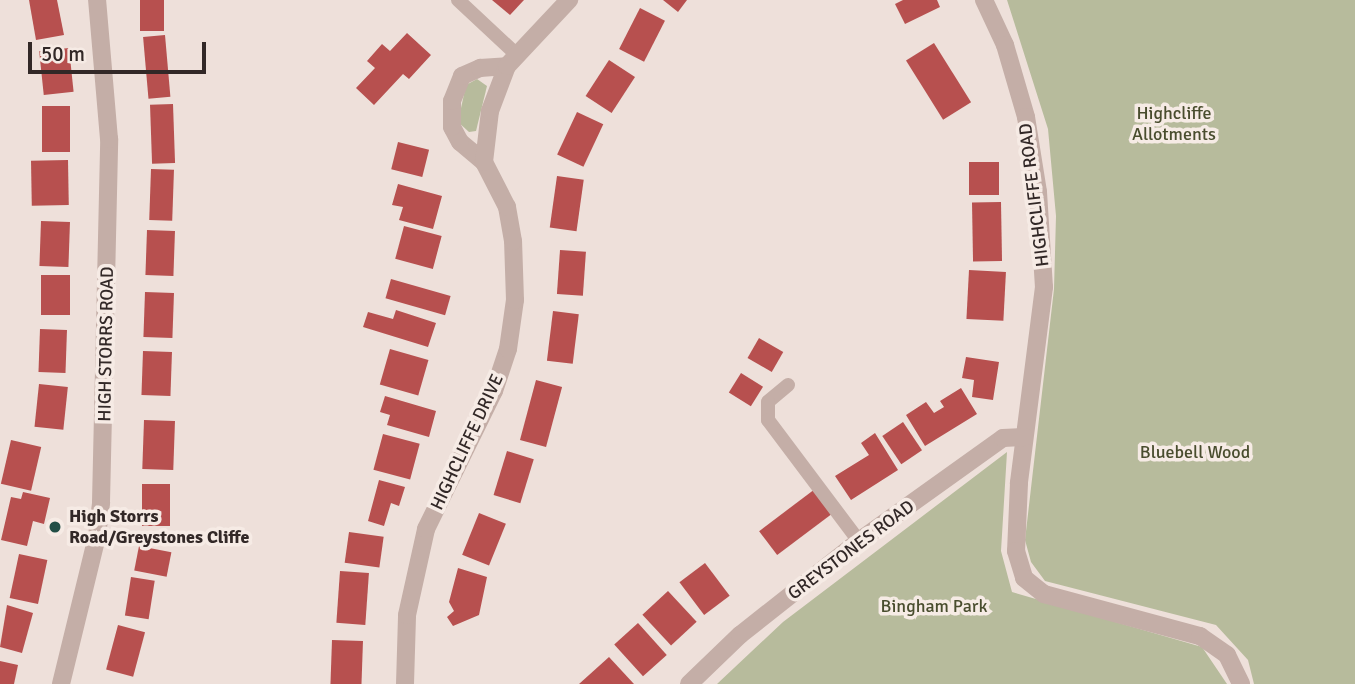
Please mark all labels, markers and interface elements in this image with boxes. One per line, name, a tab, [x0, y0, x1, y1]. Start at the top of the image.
scale bar	[32, 28, 210, 72]
text: 50 m	[41, 41, 85, 67]
park label: Highcliffe Allotments	[1132, 103, 1216, 146]
street label: HIGHCLIFFE ROAD	[1014, 122, 1054, 268]
street label: HIGH STORRS ROAD	[94, 266, 118, 422]
street label: HIGHCLIFFE DRIVE	[426, 371, 508, 513]
park label: Bluebell Wood	[1140, 441, 1250, 463]
street label: GREYSTONES ROAD	[784, 496, 918, 604]
place label: High Storrs Road/Greystones Cliffe	[69, 506, 249, 548]
marker: High Storrs Road/Greystones Cliffe	[47, 519, 63, 535]
park label: Bingham Park	[881, 595, 987, 617]

